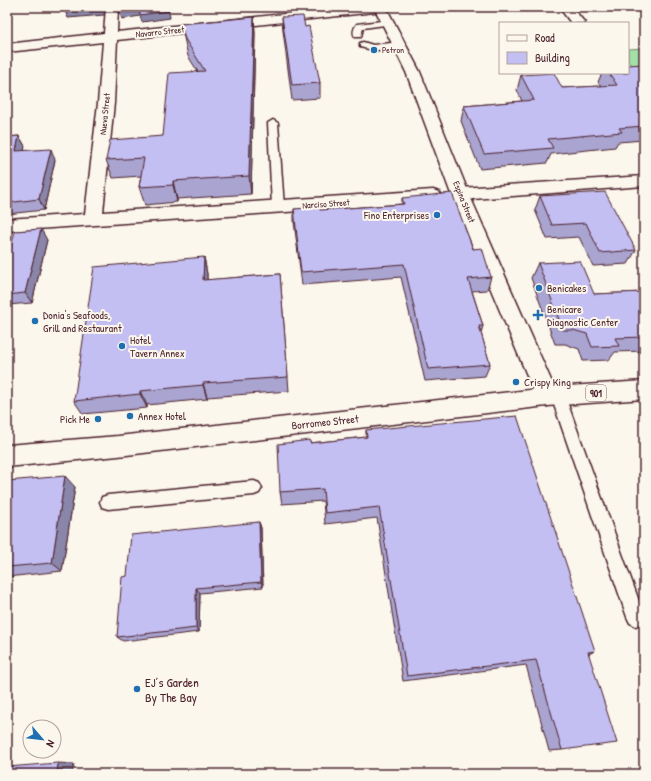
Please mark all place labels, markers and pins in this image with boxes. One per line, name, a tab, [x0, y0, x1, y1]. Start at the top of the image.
place label: Petron	[382, 44, 404, 56]
marker: Petron	[369, 45, 379, 55]
place label: Fino Enterprises	[363, 208, 429, 222]
marker: Fino Enterprises	[432, 210, 442, 220]
place label: Benicakes	[547, 281, 586, 295]
marker: Benicakes	[534, 283, 544, 293]
place label: Benicare Diagnostic Center	[547, 302, 619, 329]
place label: Donia's Seafoods, Grill and Restaurant	[43, 308, 122, 335]
marker: Benicare Diagnostic Center	[532, 309, 544, 321]
marker: Donia's Seafoods, Grill and Restaurant	[30, 316, 40, 326]
place label: Hotel Tavern Annex	[130, 333, 185, 360]
marker: Hotel Tavern Annex	[117, 341, 127, 351]
place label: Crispy King	[524, 375, 571, 389]
marker: Crispy King	[511, 377, 521, 387]
place label: Annex Hotel	[138, 409, 186, 423]
marker: Annex Hotel	[125, 411, 135, 421]
place label: Pick Me	[60, 412, 91, 426]
marker: Pick Me	[93, 414, 103, 424]
place label: EJ’s Garden By The Bay	[145, 673, 199, 706]
marker: EJ’s Garden By The Bay	[132, 684, 142, 694]

